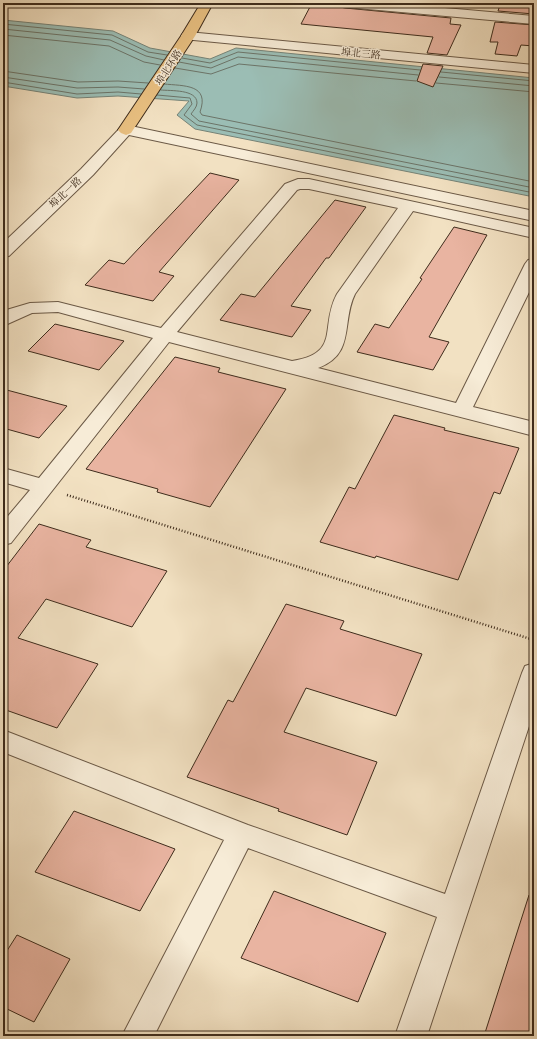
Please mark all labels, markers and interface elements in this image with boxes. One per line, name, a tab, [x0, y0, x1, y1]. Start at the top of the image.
street label: 埠北三路	[340, 45, 381, 63]
street label: 埠北环路	[152, 47, 186, 88]
street label: 埠北一路	[46, 174, 85, 211]

